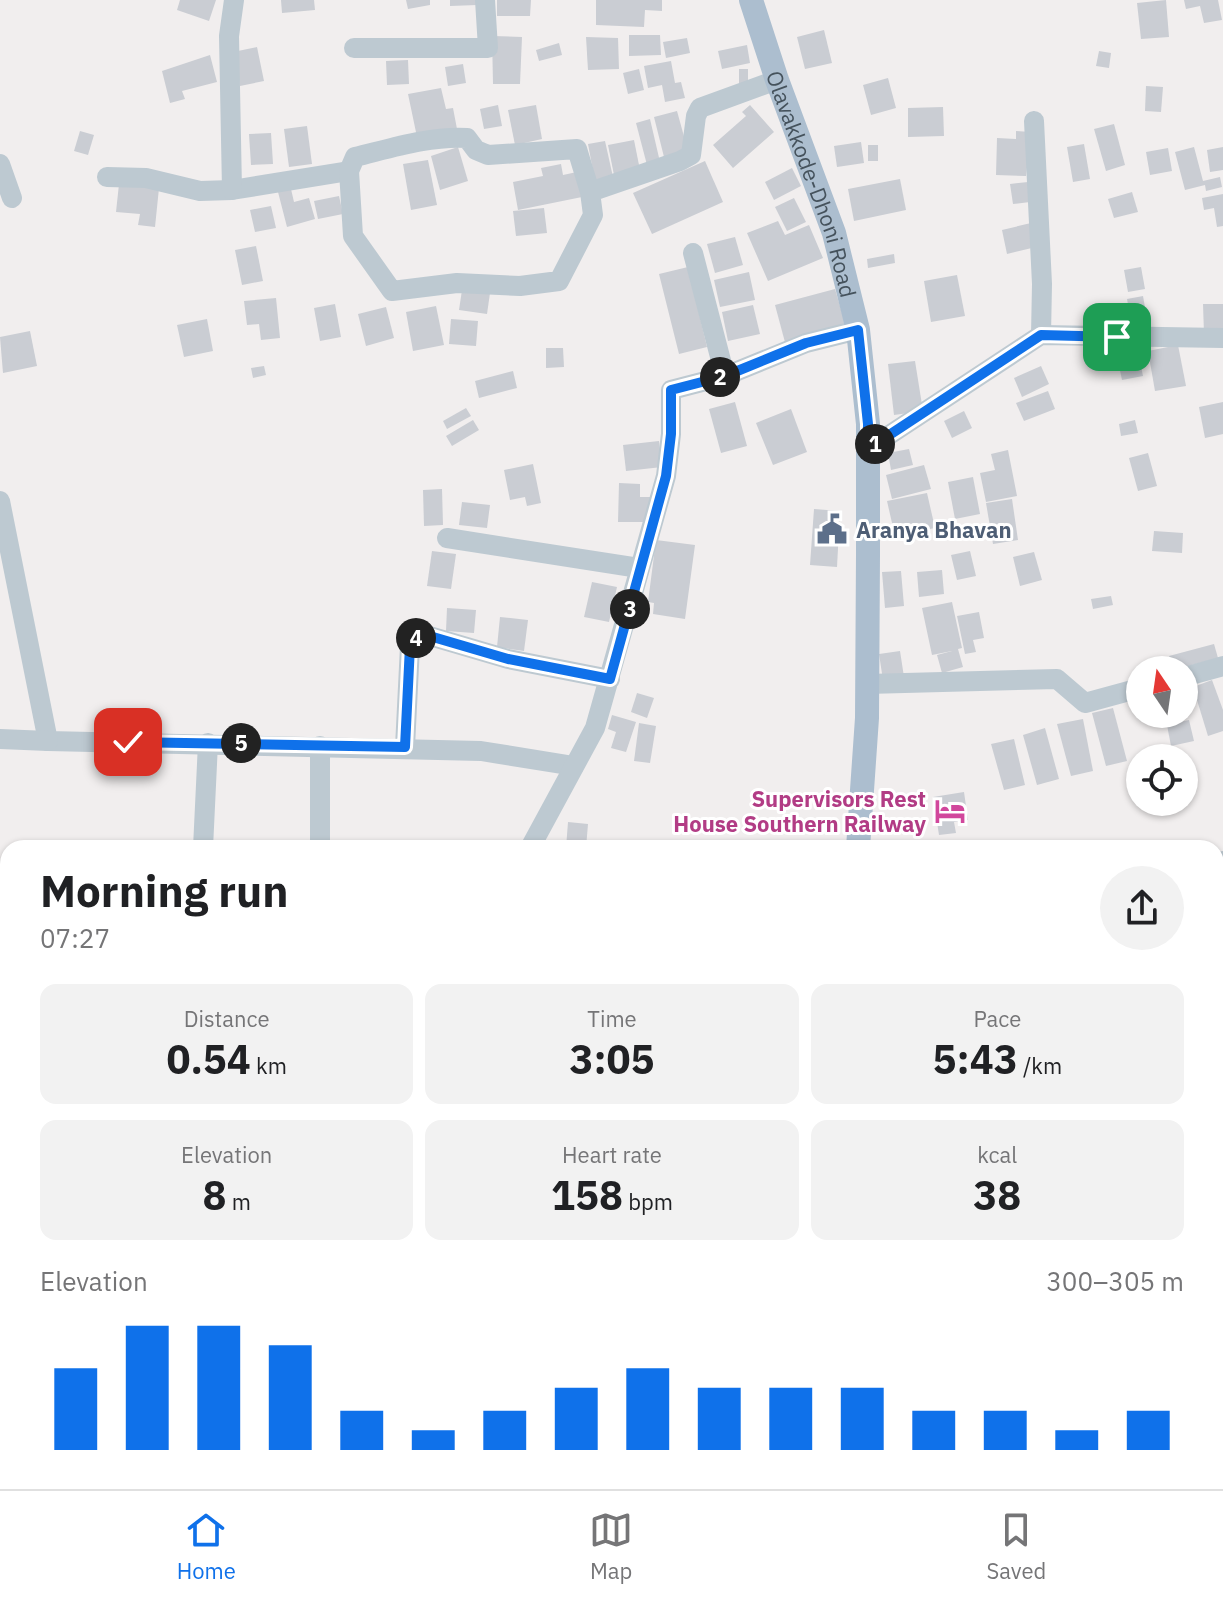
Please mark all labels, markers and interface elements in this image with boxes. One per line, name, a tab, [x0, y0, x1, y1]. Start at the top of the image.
street label: Olavakkode-Dhoni Road	[760, 67, 864, 300]
pin	[1083, 303, 1151, 371]
icon: arrive	[1095, 315, 1139, 359]
pin: 2	[700, 357, 740, 397]
text: 2	[713, 362, 727, 391]
pin: 1	[855, 424, 895, 464]
text: 1	[868, 429, 882, 458]
public building icon: Aranya Bhavan	[815, 512, 849, 546]
place label: Aranya Bhavan	[856, 515, 1012, 544]
pin: 3	[610, 589, 650, 629]
text: 3	[623, 594, 637, 623]
pin: 4	[396, 618, 436, 658]
text: 4	[409, 623, 423, 652]
north arrow	[1126, 656, 1198, 728]
map controls	[1126, 656, 1198, 816]
pin	[94, 708, 162, 776]
icon: check	[106, 720, 150, 764]
pin: 5	[221, 723, 261, 763]
text: 5	[234, 728, 248, 757]
button: locate	[1126, 744, 1198, 816]
place label: Supervisors Rest House Southern Railway	[673, 784, 926, 838]
hotel icon: Supervisors Rest House Southern Railway	[933, 794, 967, 828]
text: Morning run	[40, 862, 289, 919]
button: share	[1100, 866, 1184, 950]
text: 07:27	[40, 921, 110, 955]
text: Distance	[184, 1004, 270, 1033]
text: Time	[587, 1004, 637, 1033]
text: Pace	[973, 1004, 1021, 1033]
text: 0.54	[166, 1033, 251, 1085]
text: 3:05	[569, 1033, 655, 1085]
text: 5:43	[933, 1033, 1018, 1085]
text: km	[251, 1051, 287, 1080]
text: /km	[1018, 1051, 1062, 1080]
text: Elevation	[181, 1140, 272, 1169]
text: Heart rate	[562, 1140, 662, 1169]
text: kcal	[977, 1140, 1017, 1169]
text: 8	[202, 1169, 226, 1221]
text: 158	[551, 1169, 623, 1221]
text: 38	[973, 1169, 1021, 1221]
text: m	[226, 1187, 251, 1216]
text: bpm	[623, 1187, 673, 1216]
text: Elevation	[40, 1264, 148, 1298]
text: 300–305 m	[1046, 1264, 1184, 1298]
tab: Home	[177, 1508, 236, 1585]
tab: Map	[589, 1508, 633, 1585]
tab: Saved	[986, 1508, 1046, 1585]

